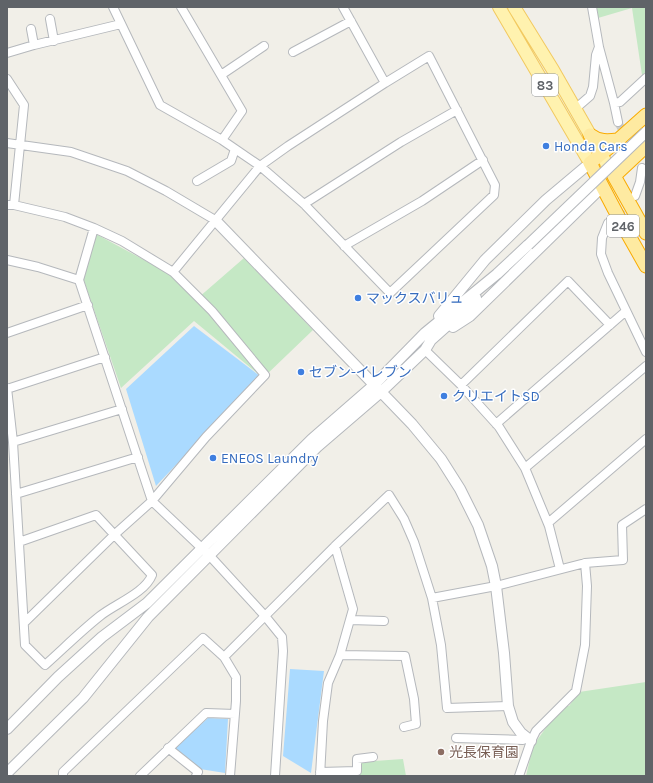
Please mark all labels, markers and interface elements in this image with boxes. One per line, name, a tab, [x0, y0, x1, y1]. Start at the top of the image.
road number: 83	[532, 74, 558, 96]
place label: Honda Cars	[554, 138, 628, 155]
marker: Honda Cars	[541, 141, 551, 151]
road number: 246	[607, 215, 639, 237]
place label: マックスバリュ	[366, 290, 464, 307]
marker: マックスバリュ	[353, 293, 363, 303]
place label: セブン-イレブン	[309, 364, 412, 381]
marker: セブン-イレブン	[296, 367, 306, 377]
place label: クリエイトSD	[452, 388, 540, 405]
marker: クリエイトSD	[439, 391, 449, 401]
place label: ENEOS Laundry	[221, 450, 319, 467]
marker: ENEOS Laundry	[208, 453, 218, 463]
place label: 光長保育園	[449, 744, 519, 761]
marker: 光長保育園	[436, 747, 446, 757]

